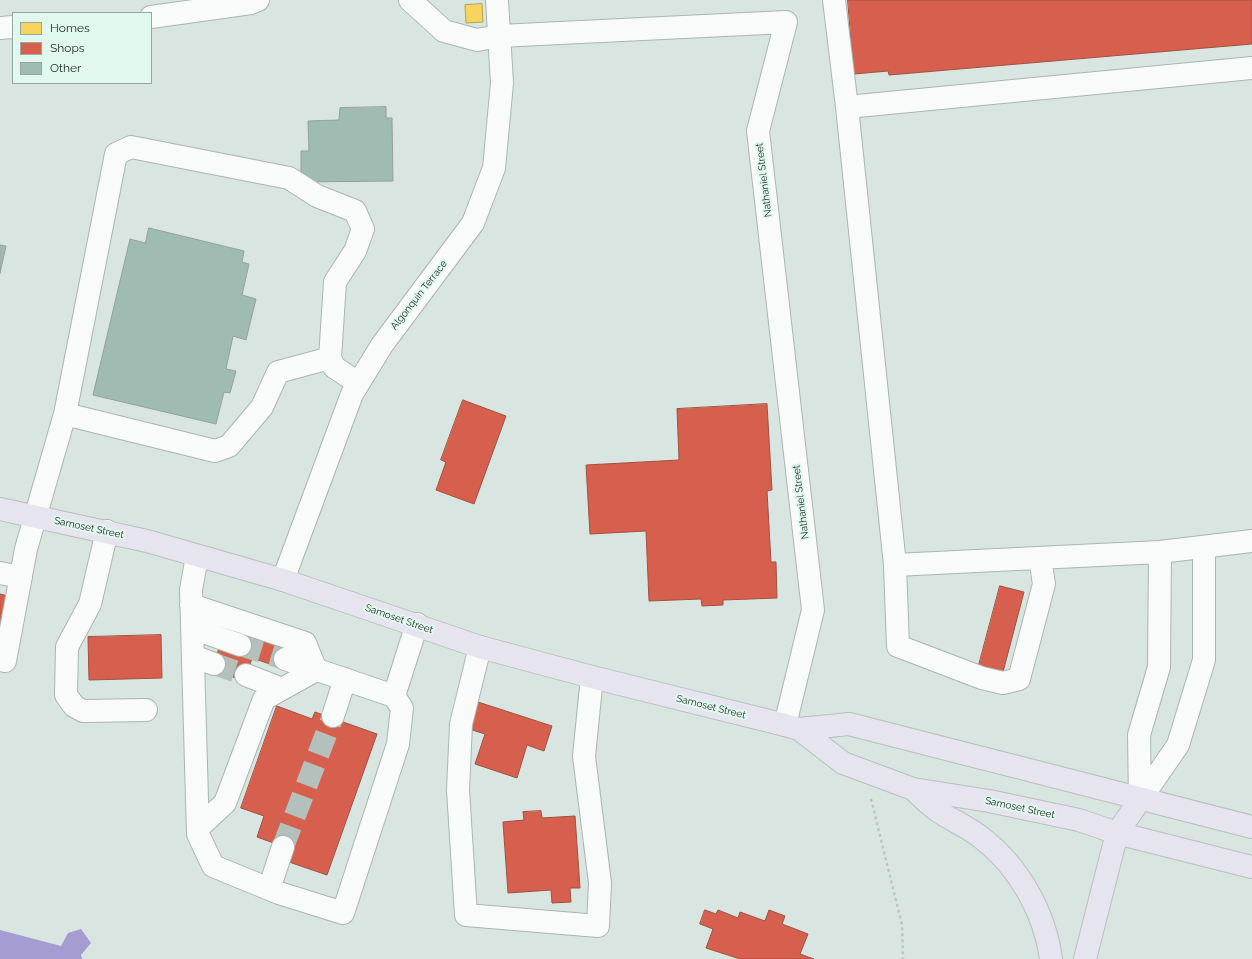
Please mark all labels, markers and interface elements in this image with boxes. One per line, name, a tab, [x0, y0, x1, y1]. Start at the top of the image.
legend	[12, 12, 152, 84]
text: Homes	[50, 21, 90, 35]
text: Shops	[50, 41, 85, 55]
text: Other	[50, 61, 81, 75]
street label: Nathaniel Street	[754, 142, 774, 218]
street label: Algonquin Terrace	[388, 258, 450, 332]
street label: Nathaniel Street	[791, 464, 811, 540]
street label: Samoset Street	[53, 515, 125, 541]
street label: Samoset Street	[364, 602, 434, 636]
street label: Samoset Street	[675, 693, 747, 721]
street label: Samoset Street	[984, 795, 1056, 821]

